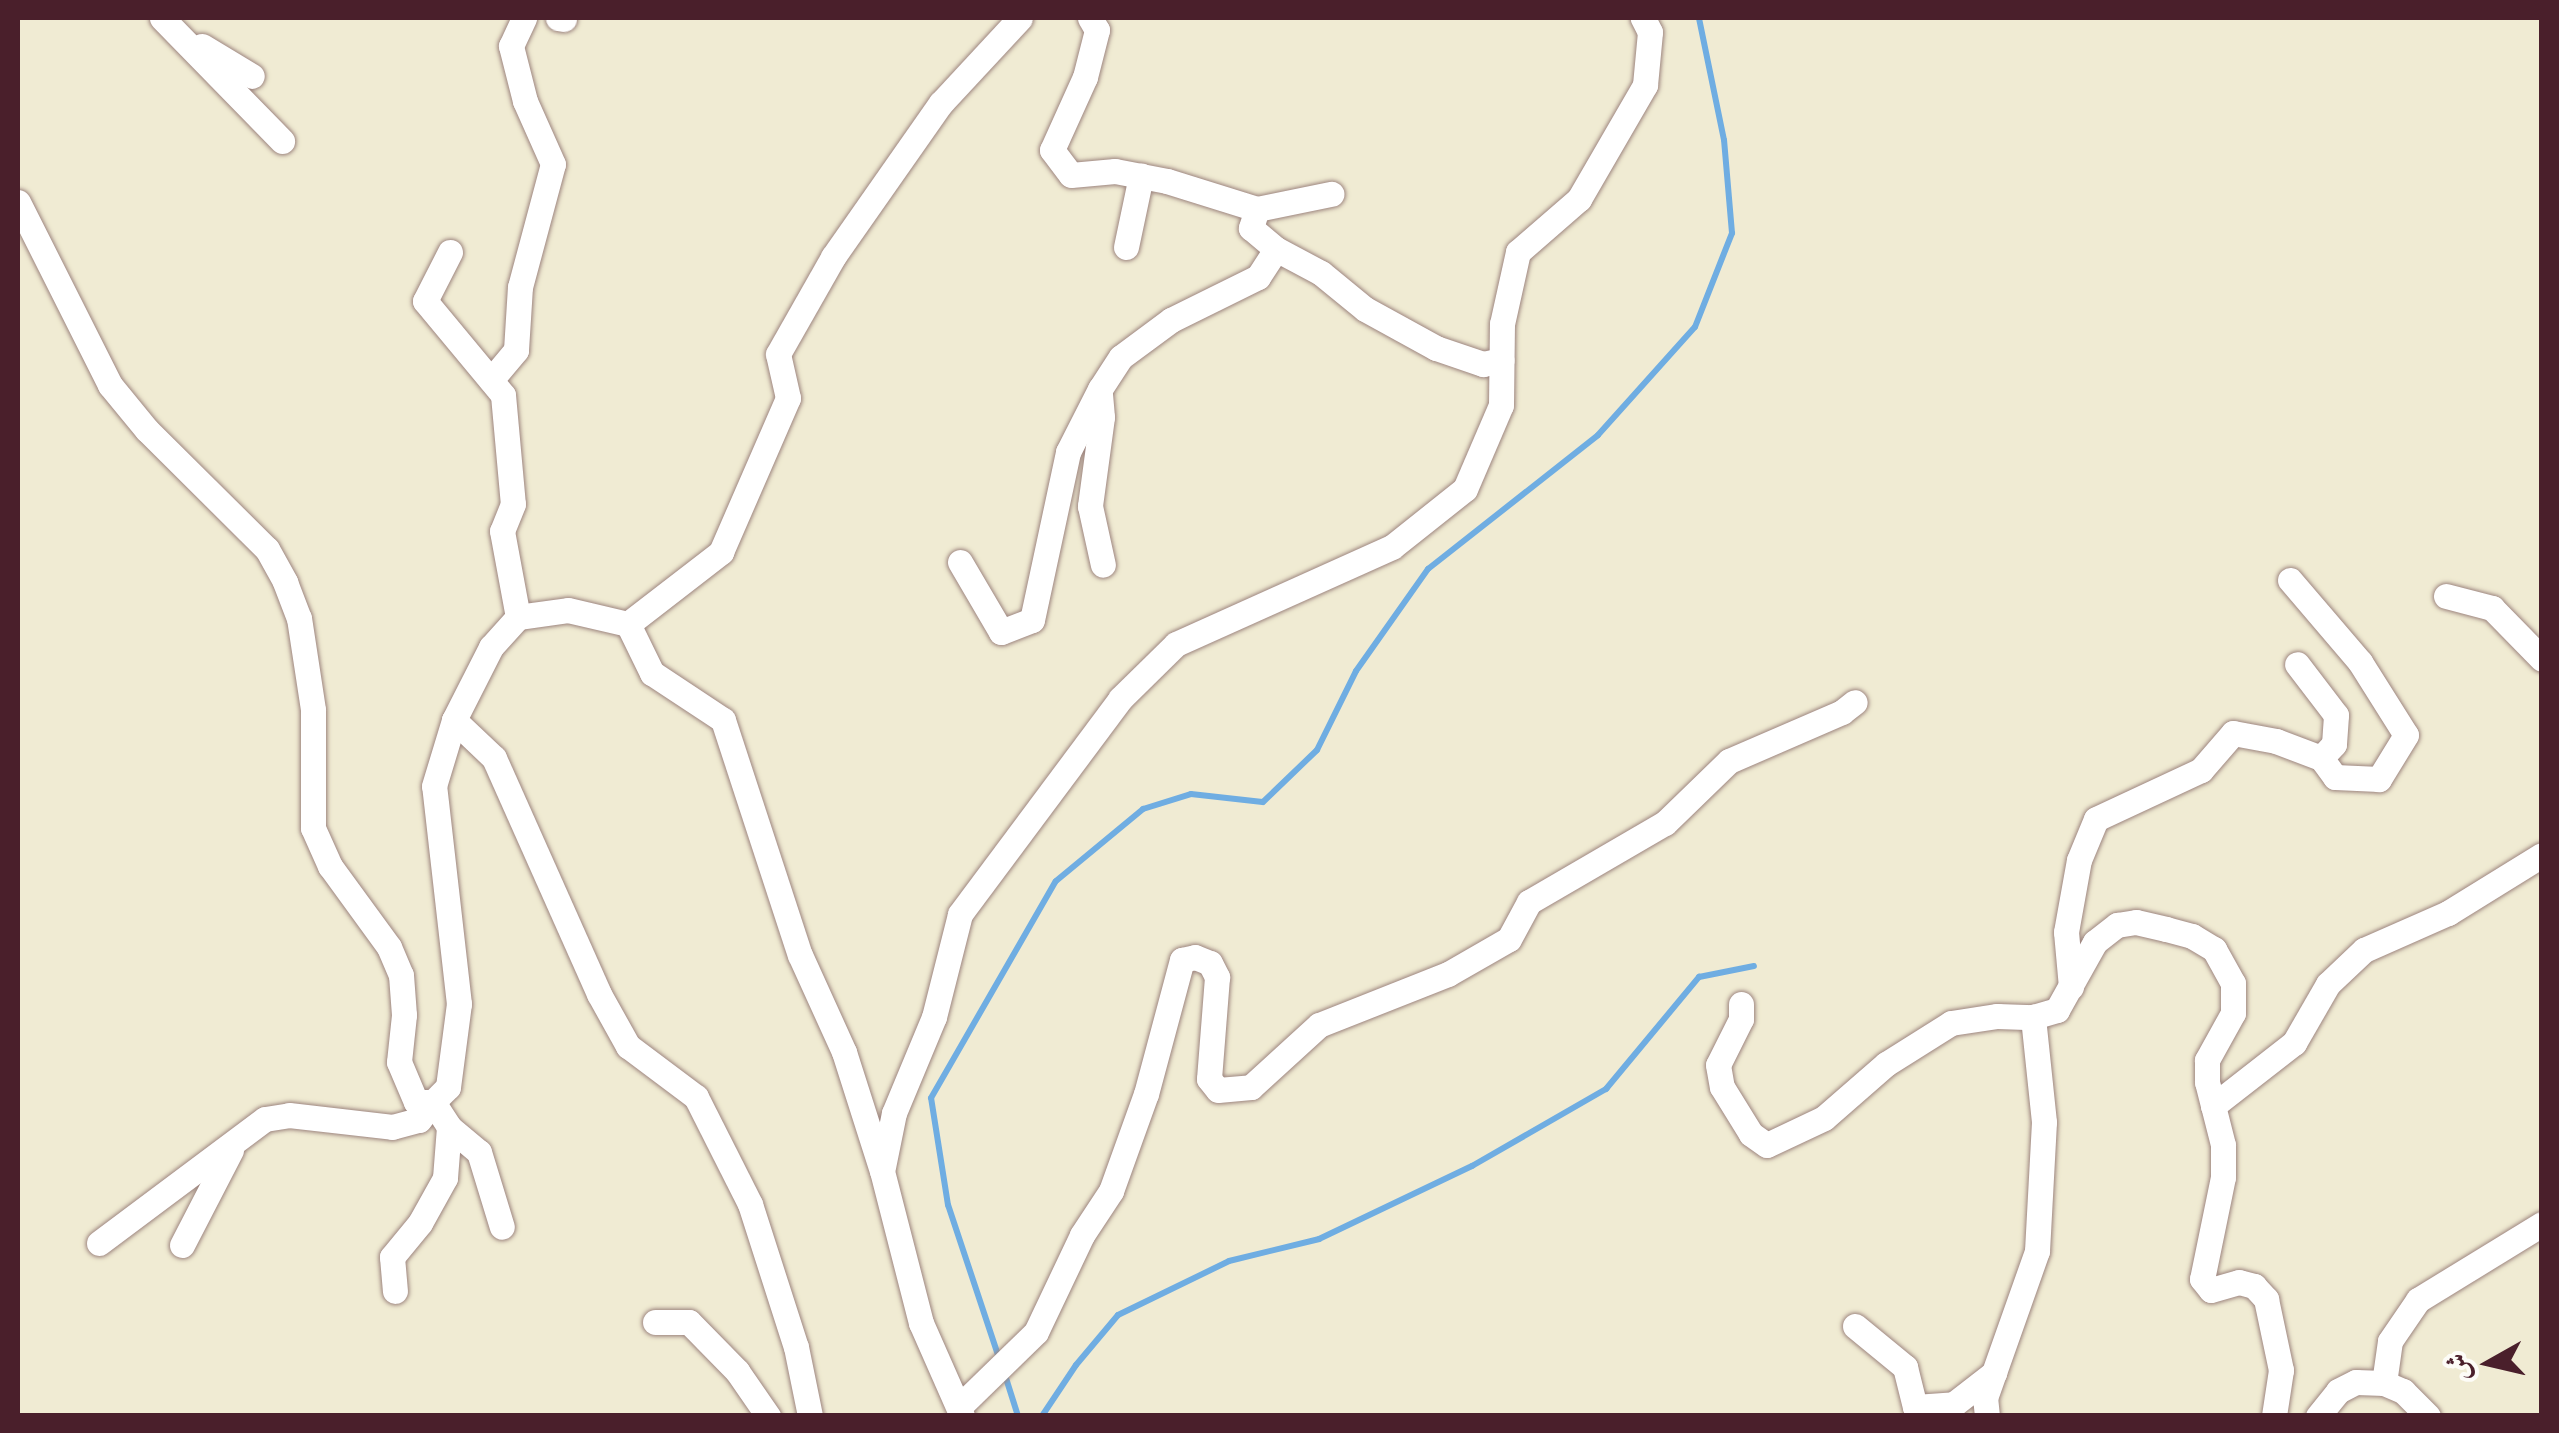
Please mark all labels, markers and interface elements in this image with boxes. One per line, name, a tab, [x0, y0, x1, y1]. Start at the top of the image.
north arrow	[2439, 1313, 2539, 1413]
text: ش	[2440, 1351, 2478, 1383]

